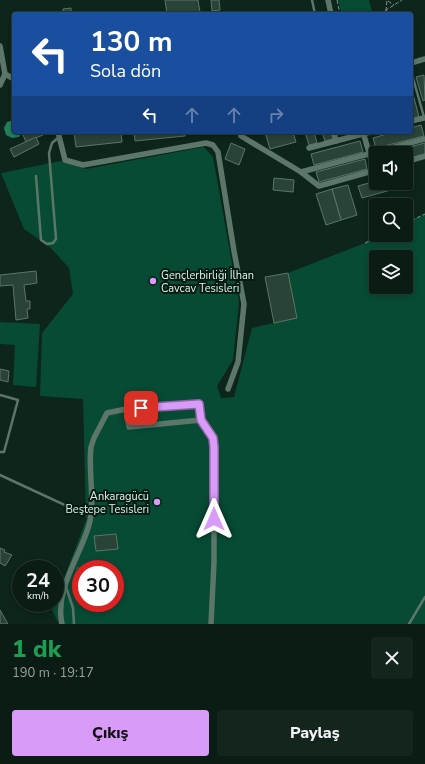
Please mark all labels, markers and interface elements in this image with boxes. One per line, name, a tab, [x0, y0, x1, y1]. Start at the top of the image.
text: 130 m	[90, 23, 173, 61]
icon: left	[24, 28, 76, 80]
text: Sola dön	[90, 59, 161, 83]
icon: left	[139, 104, 161, 126]
icon: ahead	[181, 104, 203, 126]
icon: ahead	[223, 104, 245, 126]
icon: right	[265, 104, 287, 126]
map controls	[369, 146, 413, 294]
button: sound	[369, 146, 413, 190]
button: search	[369, 198, 413, 242]
button: layers	[369, 250, 413, 294]
place label: Gençlerbirliği İlhan Cavcav Tesisleri	[161, 268, 254, 296]
marker: Gençlerbirliği İlhan Cavcav Tesisleri	[148, 276, 158, 286]
pin	[124, 391, 158, 425]
icon: arrive	[130, 397, 152, 419]
place label: Ankaragücü Beştepe Tesisleri	[65, 489, 149, 517]
marker: Ankaragücü Beştepe Tesisleri	[152, 497, 162, 507]
position arrow	[193, 498, 235, 540]
speed limit sign: 30	[72, 560, 124, 612]
text: 24	[26, 567, 50, 594]
text: km/h	[27, 589, 49, 603]
text: 1 dk	[12, 633, 61, 665]
button: close	[371, 637, 413, 679]
text: 190 m · 19:17	[12, 664, 94, 682]
button: Çıkış	[12, 710, 209, 756]
button: Paylaş	[217, 710, 413, 756]

